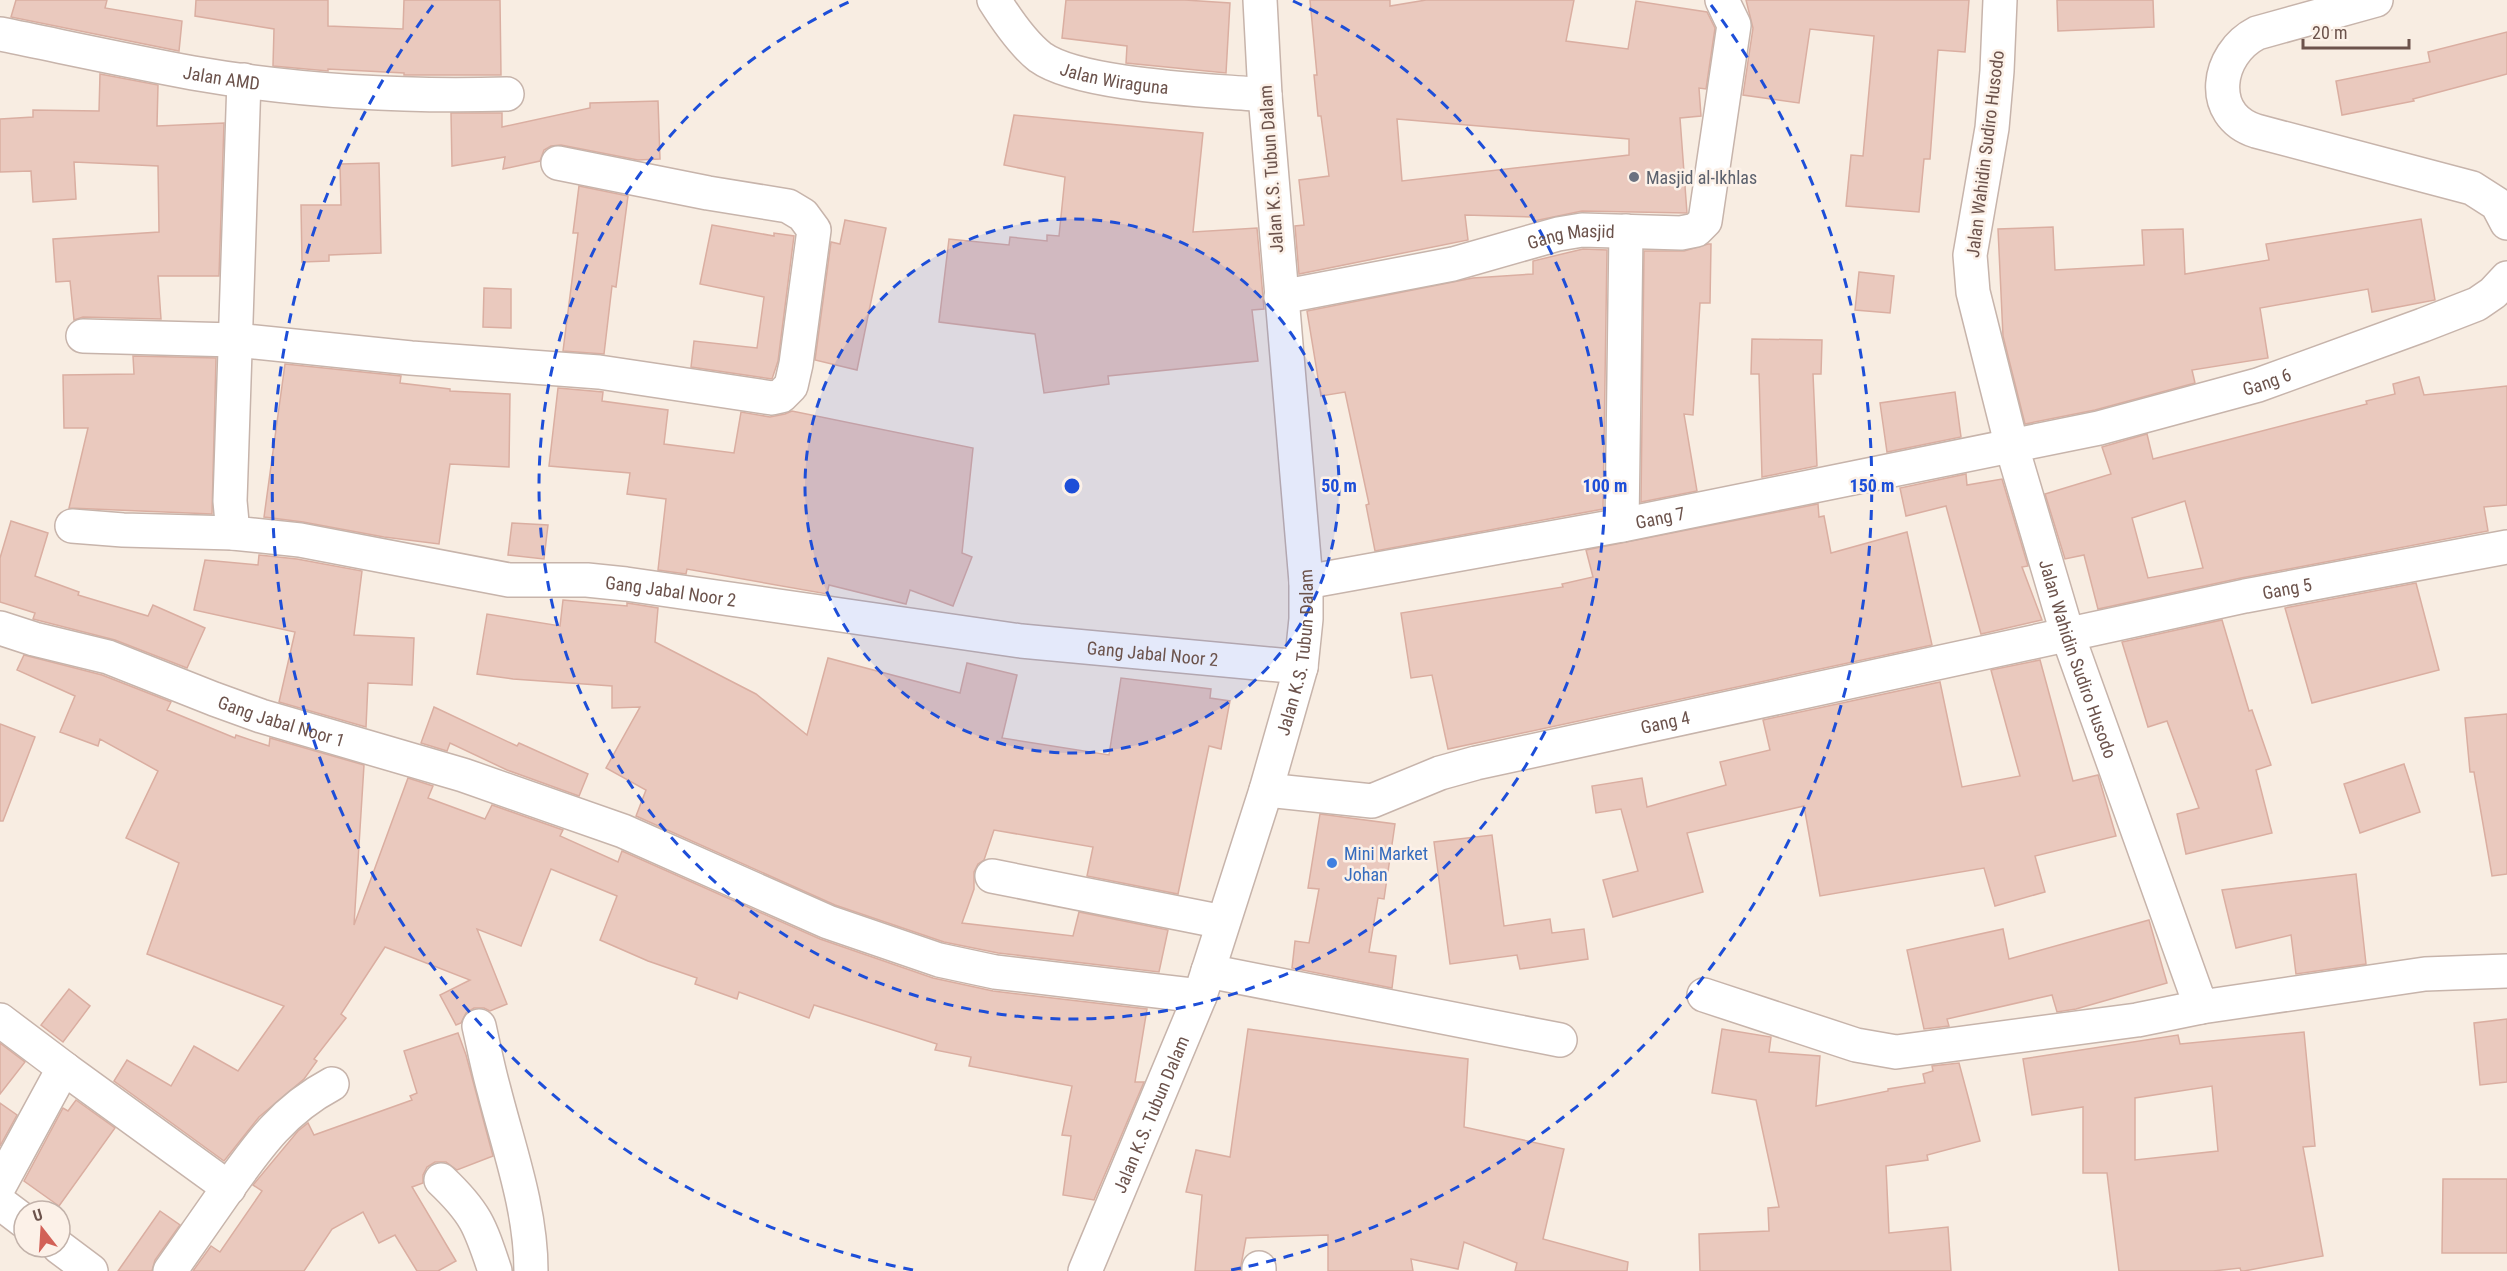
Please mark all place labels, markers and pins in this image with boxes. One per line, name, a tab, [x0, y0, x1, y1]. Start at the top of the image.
place label: Masjid al-Ikhlas	[1646, 167, 1757, 188]
marker: Masjid al-Ikhlas	[1627, 170, 1641, 184]
centre of rings	[1062, 476, 1082, 496]
place label: Mini Market Johan	[1344, 843, 1428, 885]
marker: Mini Market Johan	[1325, 856, 1339, 870]

